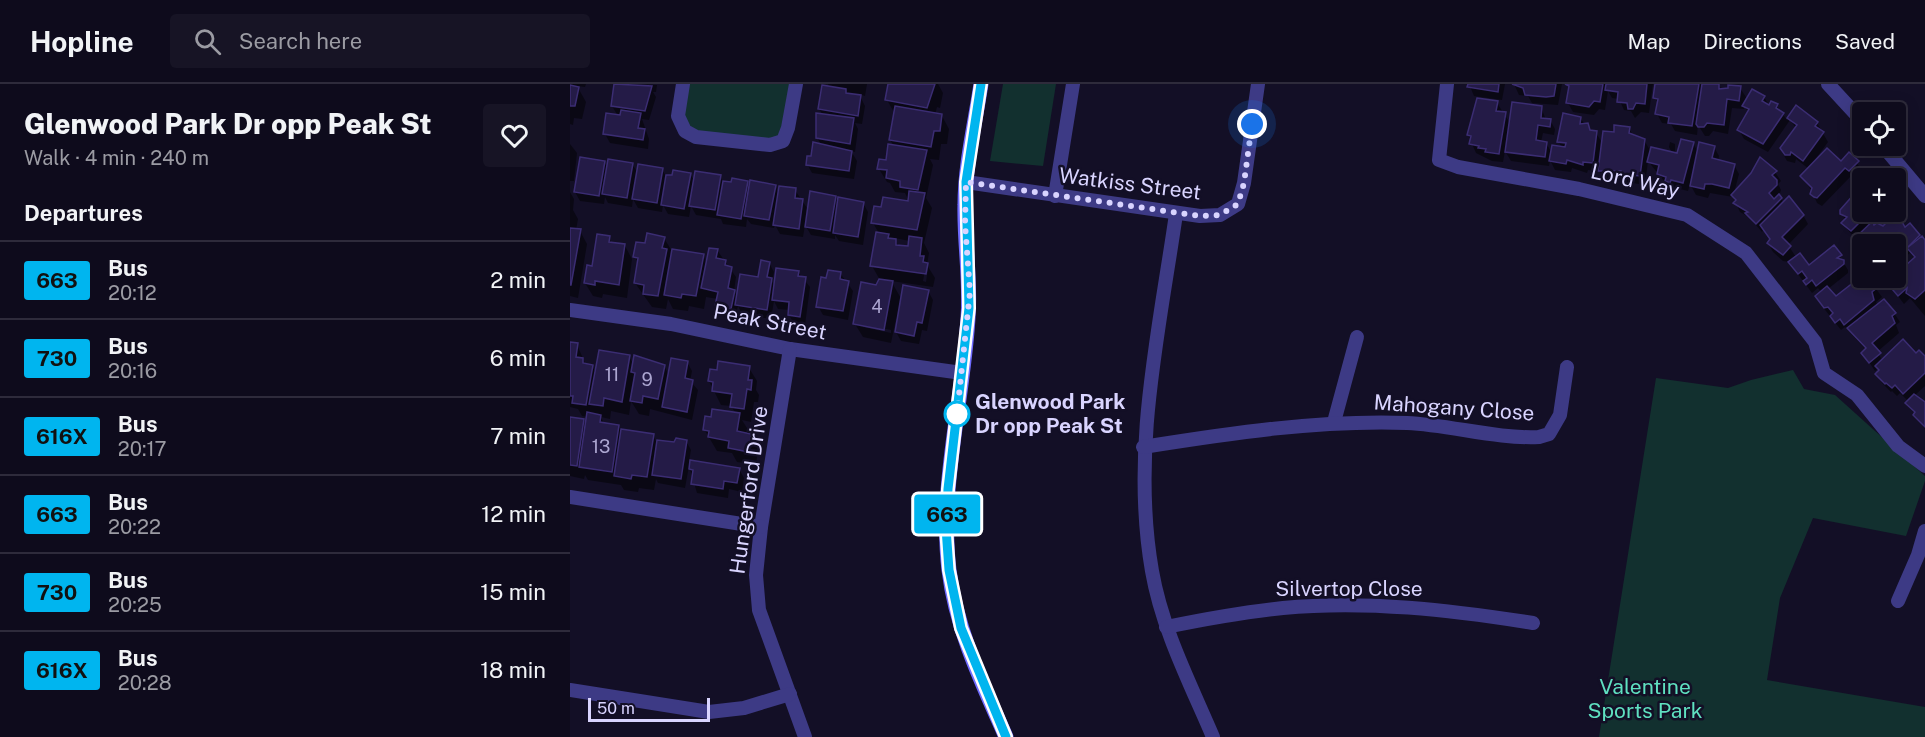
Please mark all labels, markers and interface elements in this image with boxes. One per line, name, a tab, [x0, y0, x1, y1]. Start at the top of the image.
search box	[170, 14, 590, 68]
text: Hopline	[30, 25, 134, 58]
icon: search	[191, 25, 224, 58]
text: Search here	[239, 28, 362, 54]
text: Map	[1628, 29, 1670, 54]
text: Directions	[1703, 29, 1802, 54]
text: Saved	[1835, 29, 1895, 54]
map controls	[1852, 102, 1906, 288]
button: locate	[1852, 102, 1906, 156]
button: heart	[483, 104, 546, 167]
text: Glenwood Park Dr opp Peak St	[24, 107, 432, 140]
your location	[1237, 109, 1267, 139]
text: Walk · 4 min · 240 m	[24, 146, 209, 170]
street label: Lord Way	[1588, 158, 1682, 203]
street label: Watkiss Street	[1058, 162, 1203, 205]
button: +	[1852, 168, 1906, 222]
text: Departures	[24, 200, 143, 226]
button: −	[1852, 234, 1906, 288]
text: Bus	[108, 255, 148, 281]
text: 2 min	[490, 267, 546, 293]
text: 663	[36, 268, 78, 293]
text: 20:12	[108, 281, 157, 305]
house number: 4	[871, 296, 883, 317]
street label: Peak Street	[711, 298, 829, 345]
text: Bus	[108, 333, 148, 359]
text: 6 min	[490, 345, 546, 371]
text: 730	[37, 346, 77, 371]
text: 20:16	[108, 359, 157, 383]
house number: 11	[605, 364, 619, 385]
house number: 9	[641, 369, 653, 390]
place label: Glenwood Park Dr opp Peak St	[975, 389, 1125, 438]
street label: Mahogany Close	[1373, 389, 1535, 426]
marker: Glenwood Park Dr opp Peak St	[944, 401, 970, 427]
street label: Hungerford Drive	[724, 404, 773, 576]
text: Bus	[118, 411, 158, 437]
text: 7 min	[490, 423, 546, 449]
text: 616X	[36, 424, 88, 449]
house number: 13	[592, 436, 610, 457]
text: 20:17	[118, 437, 167, 461]
text: Bus	[108, 489, 148, 515]
line badge: 663	[912, 494, 982, 534]
text: 12 min	[481, 501, 546, 527]
text: 663	[36, 502, 78, 527]
text: 663	[926, 502, 968, 527]
text: 20:22	[108, 515, 161, 539]
text: Bus	[108, 567, 148, 593]
street label: Silvertop Close	[1275, 576, 1423, 601]
text: 15 min	[480, 579, 546, 605]
text: 730	[37, 580, 77, 605]
text: 20:25	[108, 593, 162, 617]
text: Bus	[118, 645, 158, 671]
text: 18 min	[480, 657, 546, 683]
text: 616X	[36, 658, 88, 683]
text: 20:28	[118, 671, 172, 695]
park label: Valentine Sports Park	[1588, 674, 1703, 723]
scale bar	[588, 695, 710, 722]
text: 50 m	[597, 699, 635, 718]

